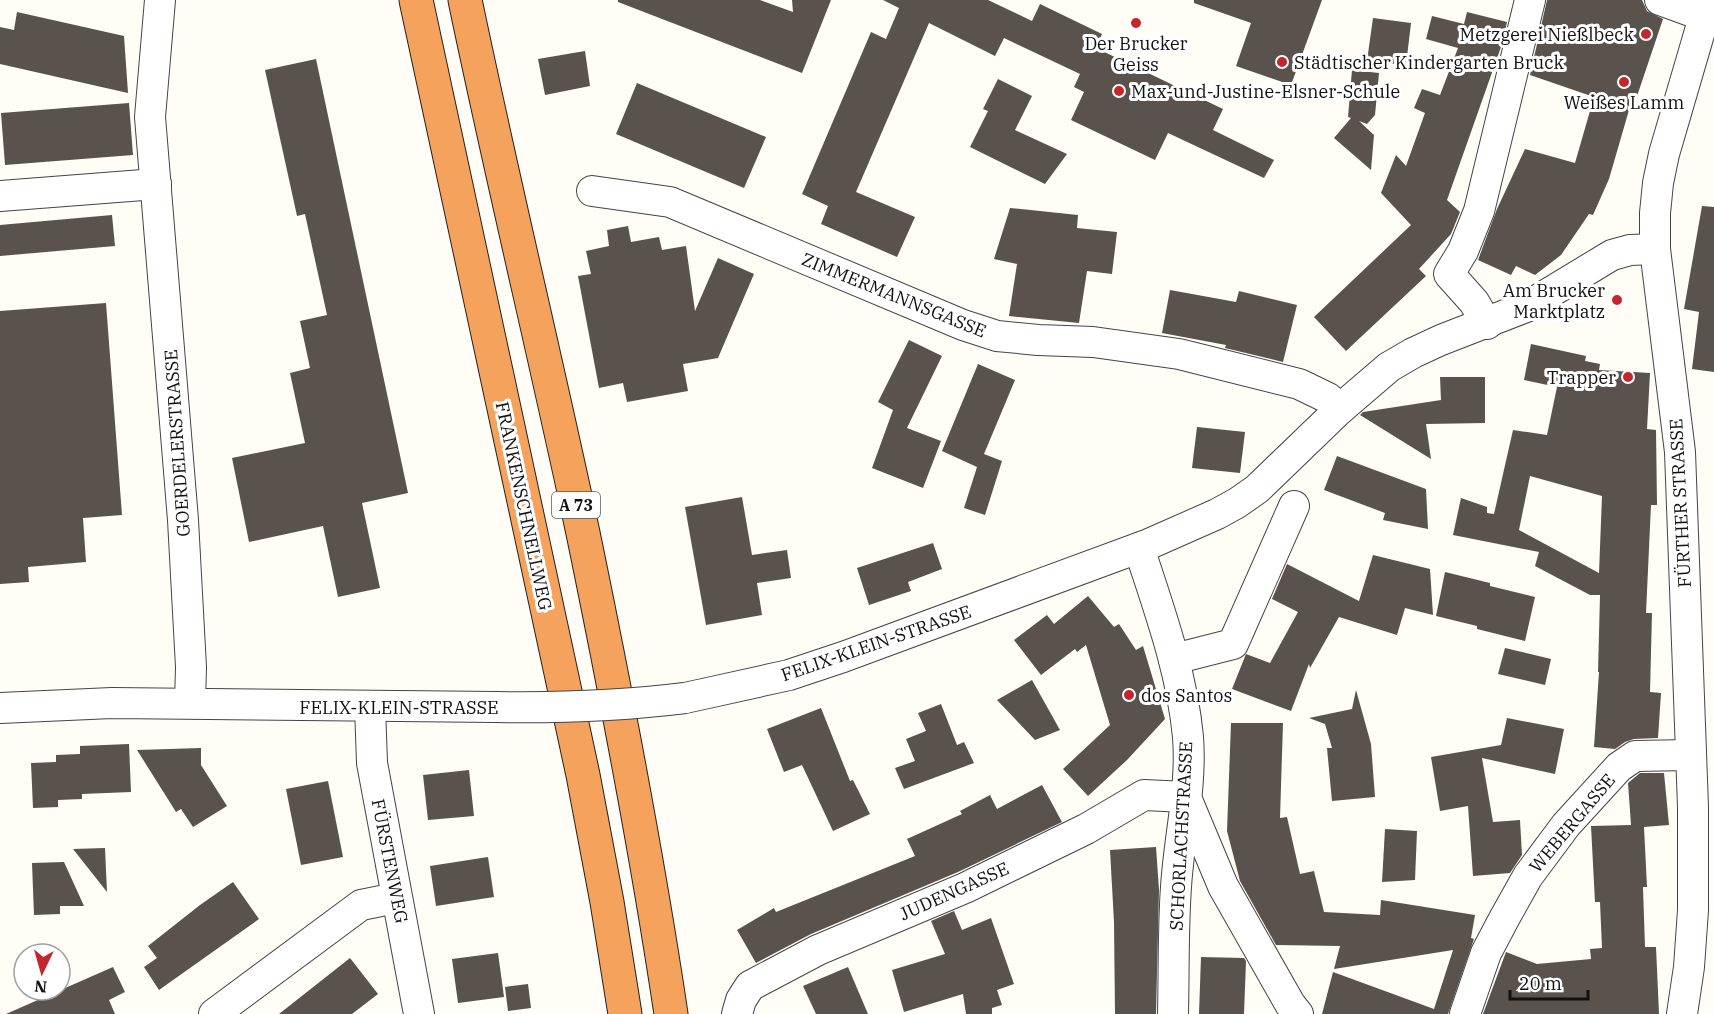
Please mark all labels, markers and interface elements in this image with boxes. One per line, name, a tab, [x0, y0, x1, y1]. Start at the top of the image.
marker: Der Brucker Geiss	[1129, 16, 1143, 30]
place label: Metzgerei Nießlbeck	[1460, 23, 1634, 46]
marker: Metzgerei Nießlbeck	[1639, 27, 1653, 41]
place label: Der Brucker Geiss	[1084, 32, 1188, 76]
place label: Städtischer Kindergarten Bruck	[1294, 51, 1565, 74]
marker: Städtischer Kindergarten Bruck	[1275, 55, 1289, 69]
marker: Weißes Lamm	[1617, 75, 1631, 89]
place label: Max-und-Justine-Elsner-Schule	[1131, 80, 1400, 103]
marker: Max-und-Justine-Elsner-Schule	[1112, 84, 1126, 98]
place label: Weißes Lamm	[1564, 91, 1685, 114]
street label: ZIMMERMANNSGASSE	[798, 247, 990, 343]
place label: Am Brucker Marktplatz	[1503, 279, 1605, 323]
marker: Am Brucker Marktplatz	[1610, 293, 1624, 307]
street label: GOERDELERSTRASSE	[159, 349, 195, 537]
place label: Trapper	[1547, 366, 1616, 389]
marker: Trapper	[1621, 370, 1635, 384]
street label: FRANKENSCHNELLWEG	[491, 400, 557, 612]
street label: FÜRTHER STRASSE	[1664, 418, 1696, 588]
road number: A 73	[552, 492, 600, 518]
street label: FELIX-KLEIN-STRASSE	[778, 600, 974, 686]
place label: dos Santos	[1141, 684, 1232, 707]
marker: dos Santos	[1122, 688, 1136, 702]
street label: FELIX-KLEIN-STRASSE	[299, 696, 499, 719]
street label: SCHORLACHSTRASSE	[1165, 741, 1197, 931]
street label: WEBERGASSE	[1524, 769, 1620, 877]
street label: FÜRSTENWEG	[367, 797, 413, 925]
street label: JUDENGASSE	[896, 857, 1012, 925]
north arrow	[12, 942, 72, 1002]
scale bar	[1510, 963, 1588, 1001]
text: 20 m	[1519, 972, 1562, 995]
text: N	[34, 976, 48, 997]

